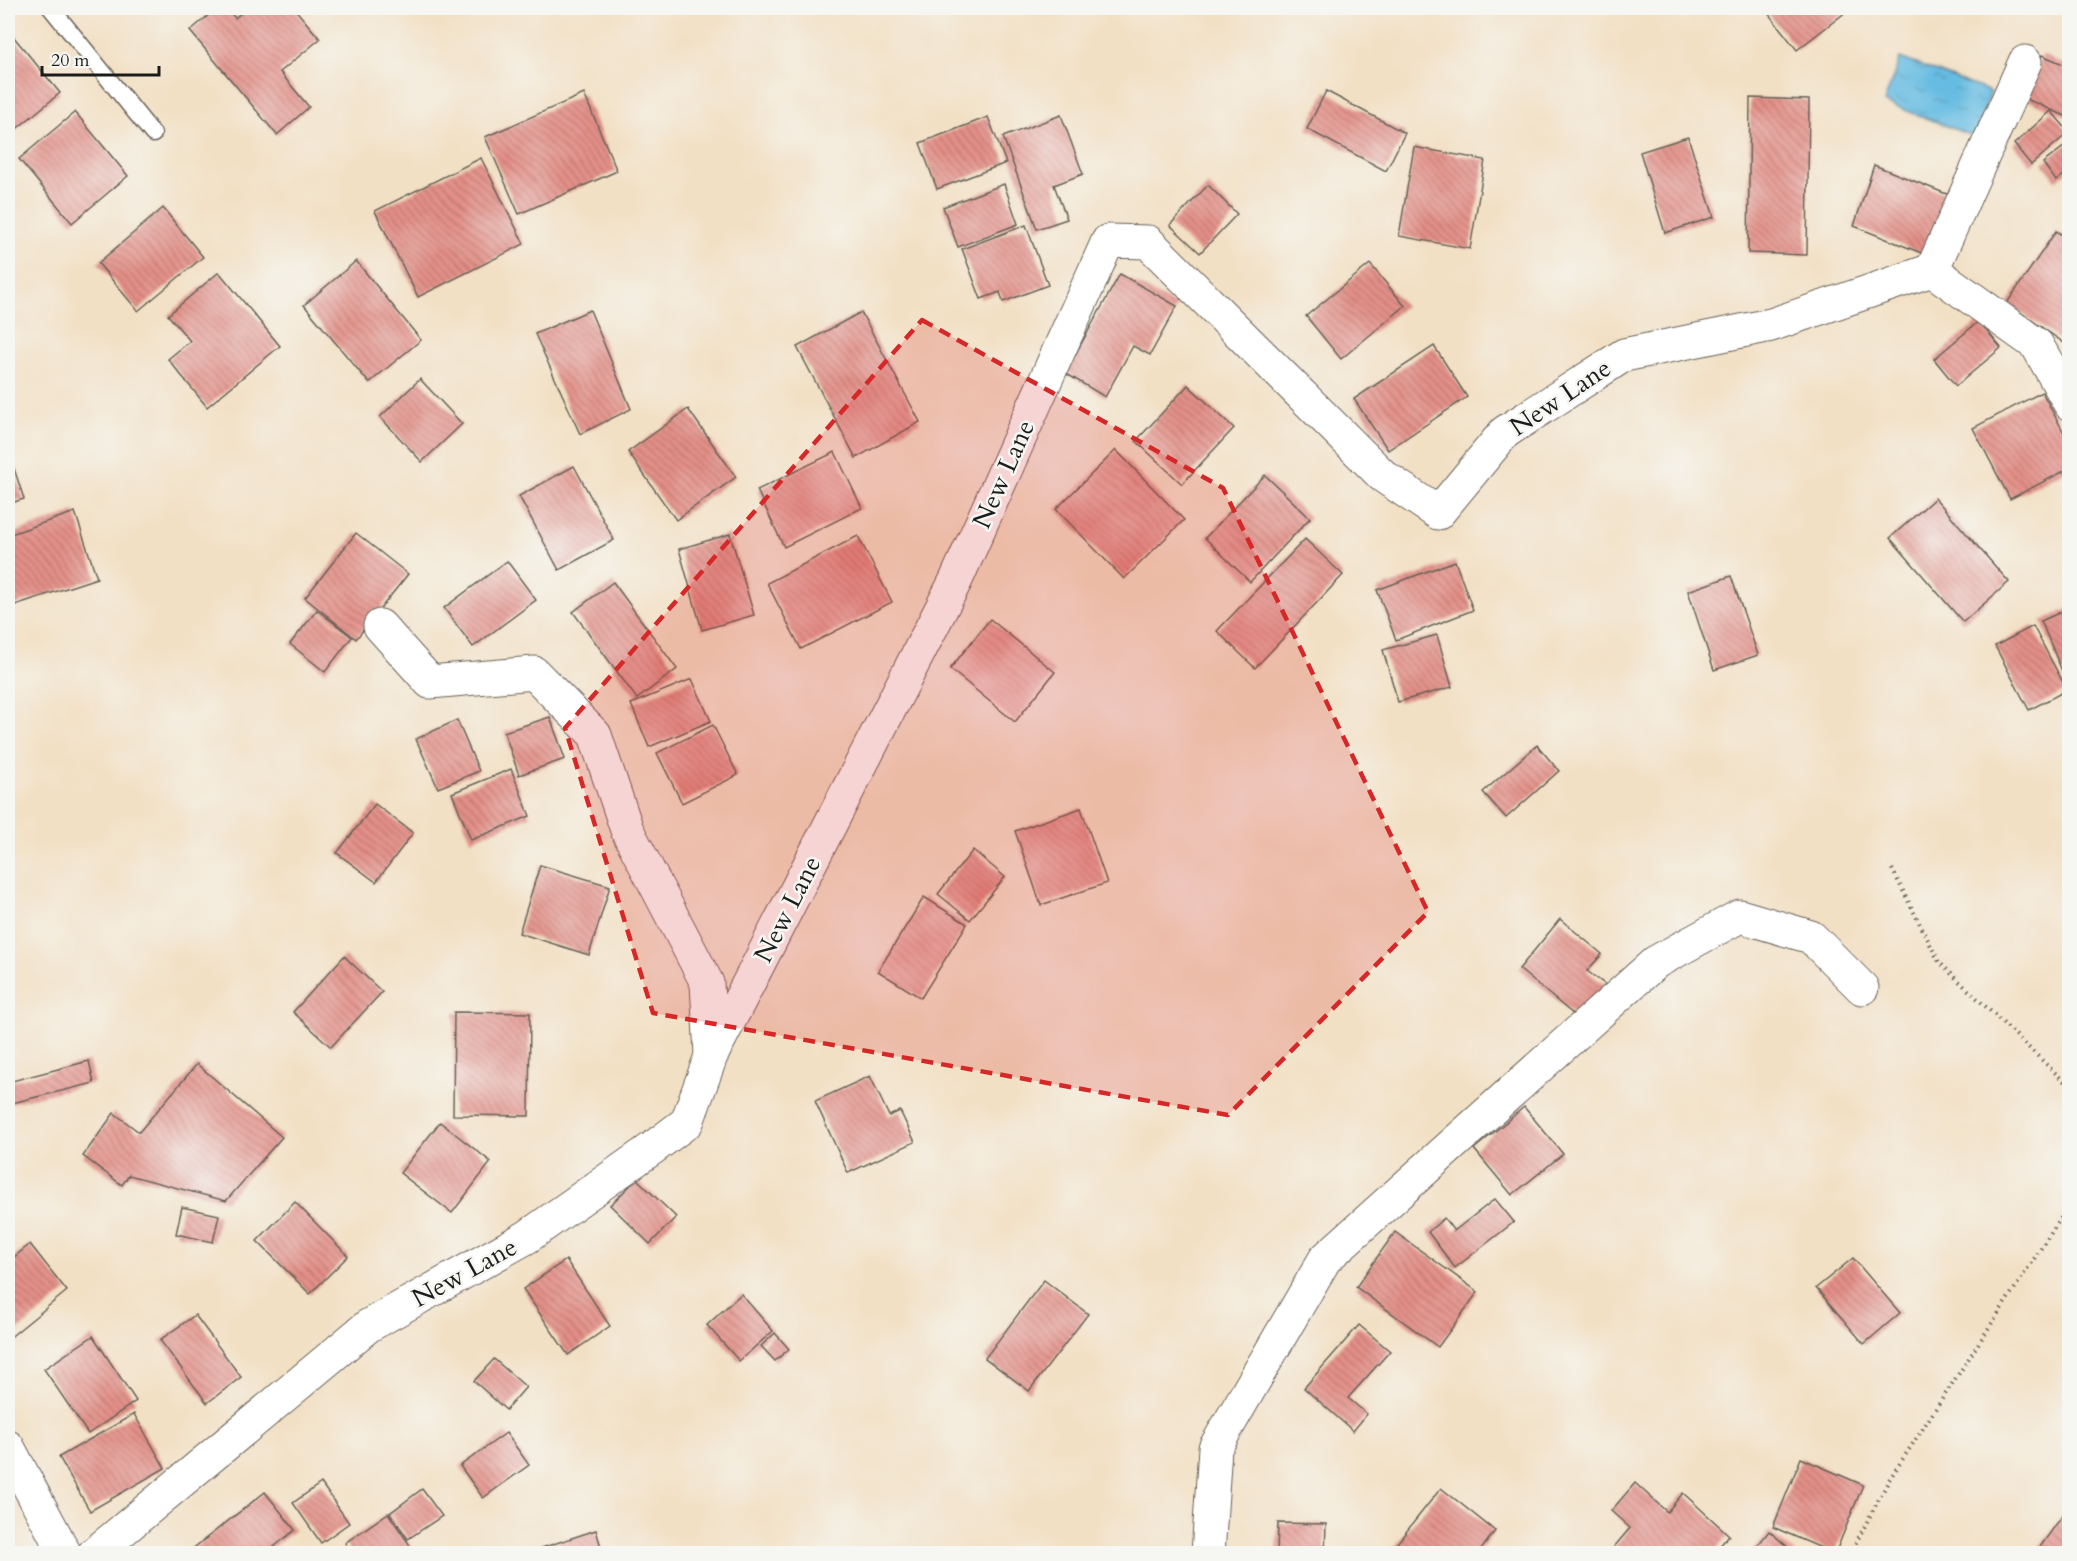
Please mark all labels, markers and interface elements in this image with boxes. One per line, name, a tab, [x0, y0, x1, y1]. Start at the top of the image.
scale bar	[42, 39, 159, 77]
text: 20 m	[51, 48, 90, 73]
street label: New Lane	[1503, 351, 1618, 444]
street label: New Lane	[964, 414, 1043, 534]
street label: New Lane	[746, 850, 829, 969]
street label: New Lane	[405, 1229, 523, 1316]

